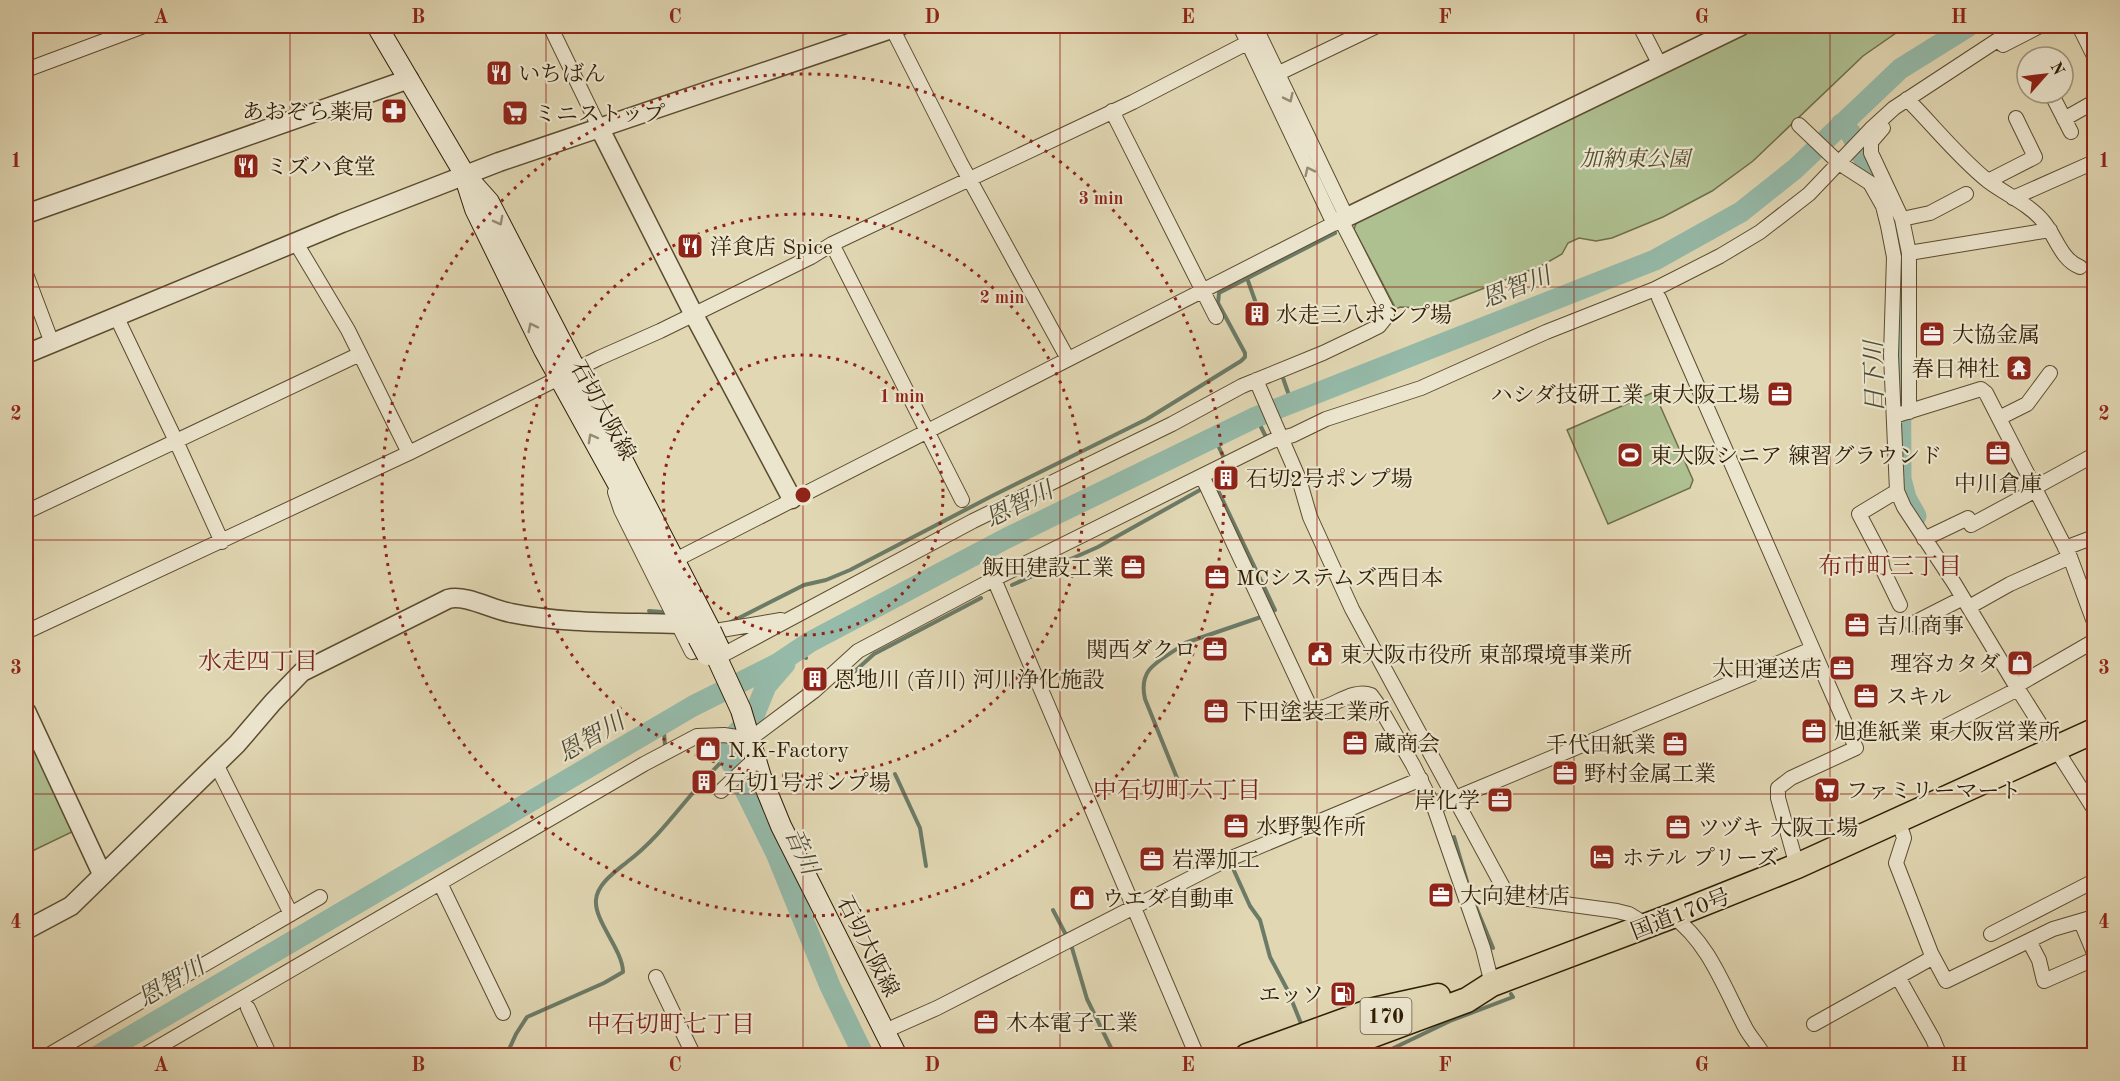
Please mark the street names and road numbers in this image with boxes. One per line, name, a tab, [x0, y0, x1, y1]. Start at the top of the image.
street label: 石切大阪線	[566, 357, 640, 464]
street label: 国道170号	[1627, 884, 1733, 944]
street label: 石切大阪線	[832, 892, 904, 1001]
road number: 170	[1360, 998, 1412, 1034]

